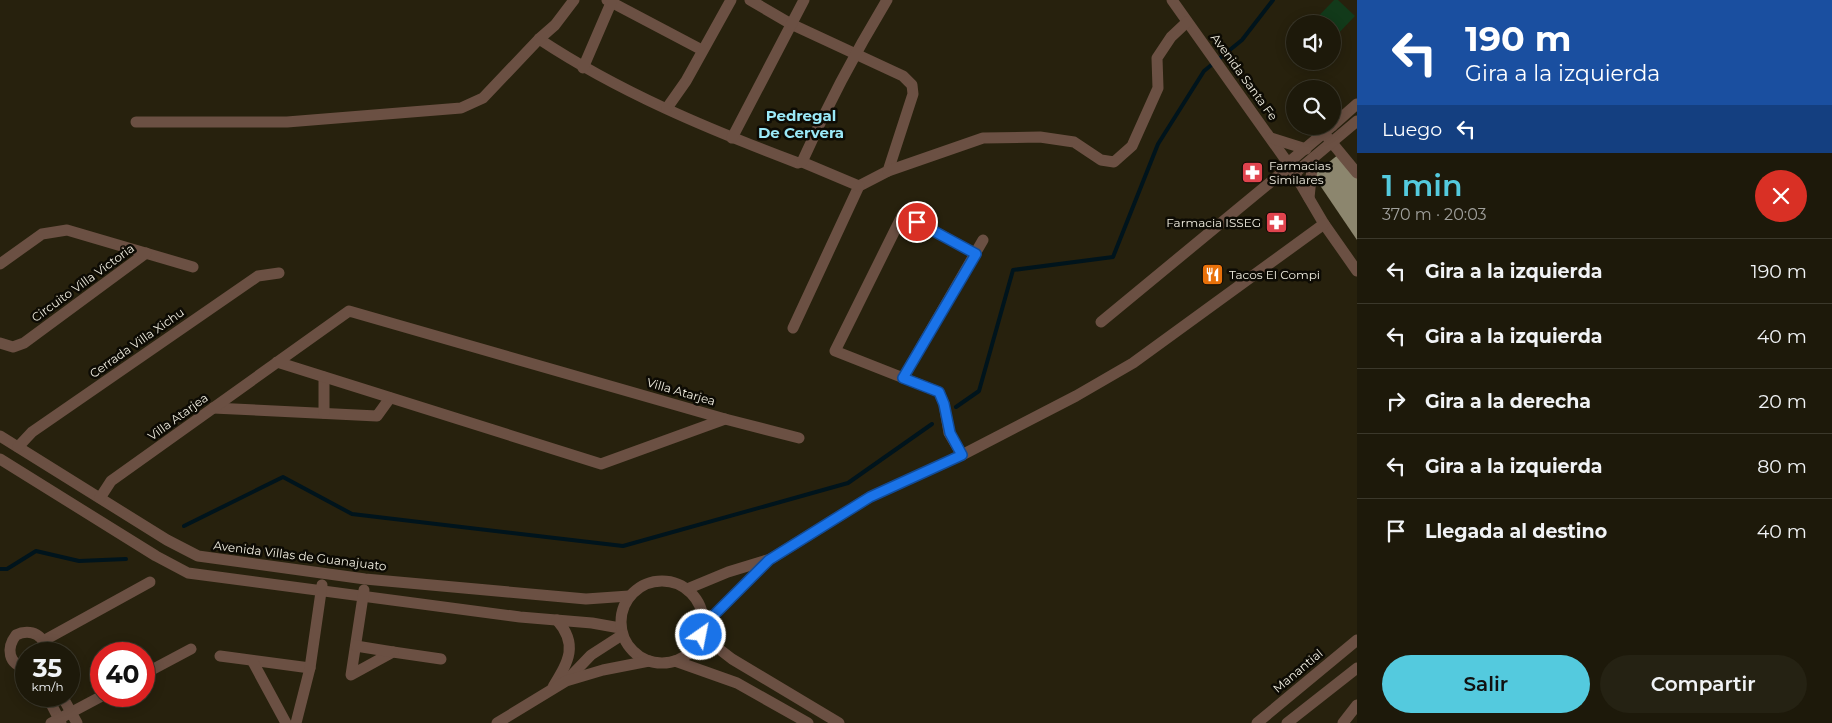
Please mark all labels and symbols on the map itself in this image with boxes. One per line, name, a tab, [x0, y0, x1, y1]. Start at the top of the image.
street label: Avenida Santa Fe	[1208, 30, 1281, 123]
district label: Pedregal De Cervera	[758, 106, 844, 142]
place label: Farmacias Similares	[1269, 158, 1331, 187]
pharmacy icon: Farmacias Similares	[1241, 161, 1265, 185]
pin	[896, 201, 938, 243]
pharmacy icon: Farmacia ISSEG	[1265, 211, 1289, 235]
place label: Farmacia ISSEG	[1166, 215, 1261, 230]
street label: Circuito Villa Victoria	[28, 240, 137, 325]
restaurant icon: Tacos El Compi	[1201, 263, 1225, 287]
place label: Tacos El Compi	[1229, 267, 1320, 282]
street label: Cerrada Villa Xichu	[87, 304, 187, 381]
street label: Villa Atarjea	[645, 375, 717, 408]
street label: Villa Atarjea	[145, 390, 211, 443]
street label: Avenida Villas de Guanajuato	[213, 537, 387, 574]
position arrow	[674, 608, 726, 660]
speed limit sign: 40	[90, 642, 155, 707]
street label: Manantial	[1270, 646, 1326, 696]

